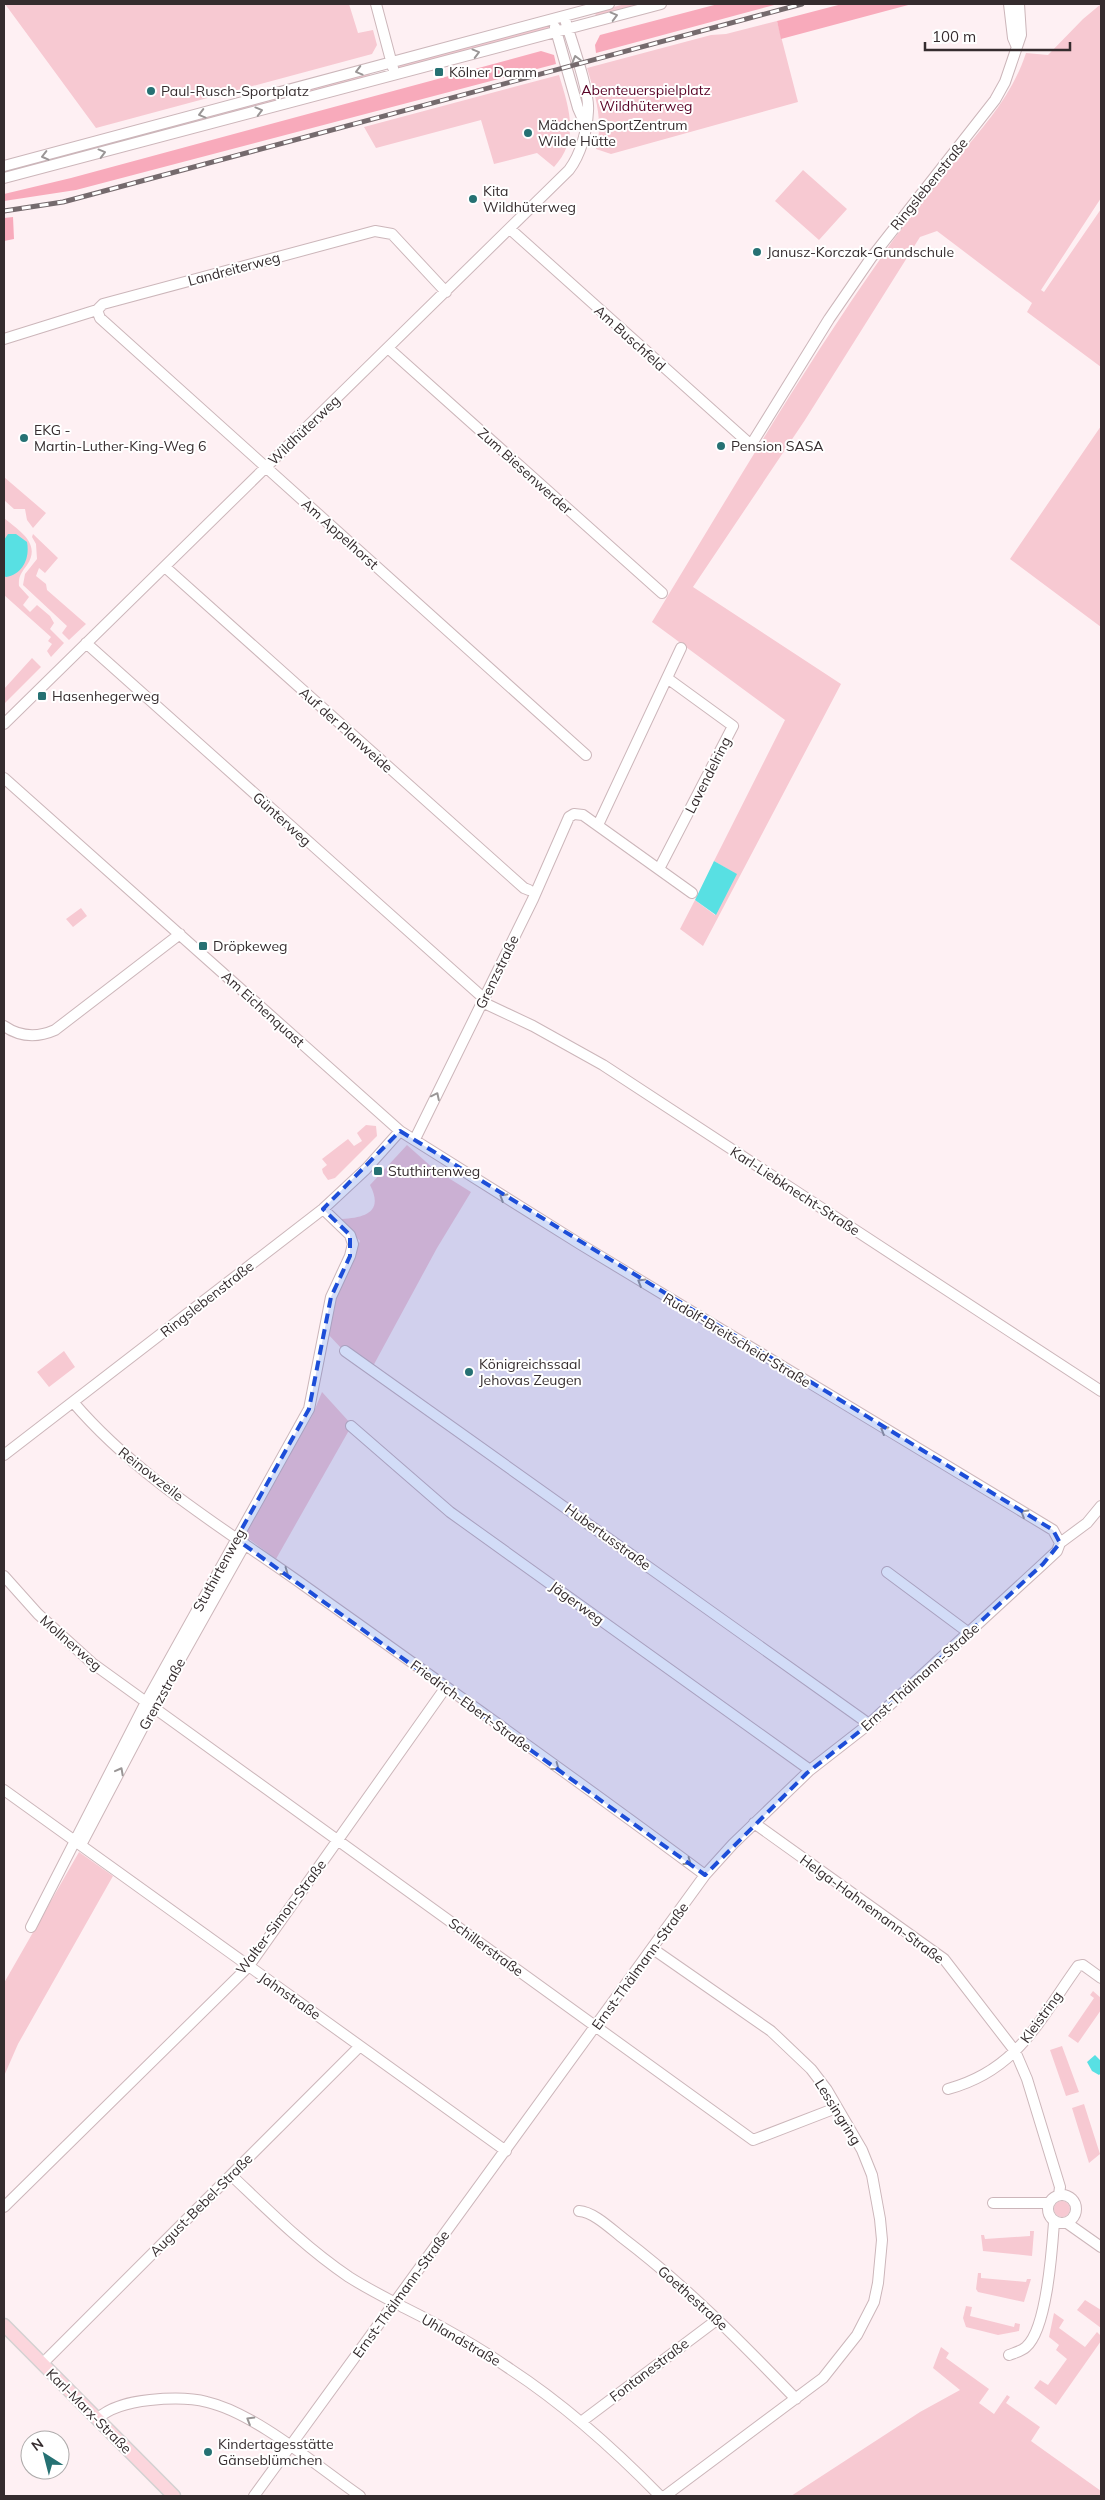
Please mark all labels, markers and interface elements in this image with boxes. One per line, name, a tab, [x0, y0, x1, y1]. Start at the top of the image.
one-way arrow	[610, 11, 619, 22]
scale bar	[925, 20, 1070, 52]
text: 100 m	[932, 27, 976, 46]
one-way arrow	[471, 48, 480, 59]
one-way arrow	[572, 56, 582, 64]
place label: Kölner Damm	[449, 63, 537, 81]
one-way arrow	[355, 65, 363, 75]
marker: Kölner Damm	[433, 66, 445, 78]
park label: Abenteuerspielplatz Wildhüterweg	[581, 81, 711, 115]
place label: Paul-Rusch-Sportplatz	[161, 82, 309, 100]
marker: Paul-Rusch-Sportplatz	[145, 85, 157, 97]
one-way arrow	[254, 106, 263, 117]
one-way arrow	[198, 108, 207, 118]
place label: MädchenSportZentrum Wilde Hütte	[538, 116, 688, 150]
marker: MädchenSportZentrum Wilde Hütte	[522, 127, 534, 139]
street label: Ringslebenstraße	[886, 134, 972, 234]
one-way arrow	[97, 149, 105, 159]
one-way arrow	[41, 150, 50, 161]
place label: Kita Wildhüterweg	[483, 182, 576, 216]
marker: Kita Wildhüterweg	[467, 193, 479, 205]
place label: Janusz-Korczak-Grundschule	[767, 243, 954, 261]
marker: Janusz-Korczak-Grundschule	[751, 246, 763, 258]
street label: Landreiterweg	[186, 248, 282, 290]
street label: Am Buschfeld	[591, 301, 669, 375]
street label: Wildhüterweg	[264, 391, 344, 469]
place label: EKG - Martin-Luther-King-Weg 6	[34, 421, 206, 455]
street label: Zum Biesenwerder	[474, 424, 577, 519]
marker: EKG - Martin-Luther-King-Weg 6	[18, 432, 30, 444]
place label: Pension SASA	[731, 437, 824, 455]
marker: Pension SASA	[715, 440, 727, 452]
street label: Am Appelhorst	[298, 495, 382, 573]
street label: Auf der Planweide	[296, 683, 396, 777]
place label: Hasenhegerweg	[52, 687, 159, 705]
marker: Hasenhegerweg	[36, 690, 48, 702]
street label: Lavendelring	[681, 734, 735, 816]
street label: Günterweg	[249, 788, 315, 850]
street label: Grenzstraße	[471, 932, 523, 1012]
place label: Dröpkeweg	[213, 937, 288, 955]
marker: Dröpkeweg	[197, 940, 209, 952]
street label: Am Eichenquast	[218, 967, 308, 1051]
one-way arrow	[430, 1092, 440, 1101]
street label: Karl-Liebknecht-Straße	[727, 1142, 863, 1240]
place label: Stuthirtenweg	[388, 1162, 480, 1180]
marker: Stuthirtenweg	[372, 1165, 384, 1177]
one-way arrow	[499, 1193, 508, 1203]
street label: Ringslebenstraße	[157, 1257, 257, 1341]
one-way arrow	[638, 1278, 647, 1288]
street label: Rudolf-Breitscheid-Straße	[660, 1289, 814, 1391]
place label: Königreichssaal Jehovas Zeugen	[479, 1355, 582, 1389]
marker: Königreichssaal Jehovas Zeugen	[463, 1366, 475, 1378]
one-way arrow	[881, 1427, 890, 1437]
street label: Reinowzeile	[115, 1443, 187, 1505]
street label: Hubertusstraße	[562, 1500, 654, 1574]
one-way arrow	[1021, 1510, 1030, 1520]
street label: Stuthirtenweg	[189, 1525, 249, 1615]
one-way arrow	[279, 1566, 289, 1575]
street label: Jägerweg	[546, 1577, 608, 1629]
street label: Mollnerweg	[36, 1611, 106, 1675]
street label: Ernst-Thälmann-Straße	[857, 1619, 983, 1735]
street label: Grenzstraße	[135, 1655, 189, 1733]
street label: Friedrich-Ebert-Straße	[407, 1656, 535, 1756]
one-way arrow	[550, 1761, 560, 1770]
one-way arrow	[114, 1767, 124, 1776]
street label: Helga-Hahnemann-Straße	[796, 1851, 948, 1967]
street label: Walter-Simon-Straße	[232, 1856, 330, 1978]
one-way arrow	[682, 1856, 692, 1865]
street label: Ernst-Thälmann-Straße	[588, 1899, 692, 2033]
street label: Schillerstraße	[445, 1914, 527, 1980]
street label: Jahnstraße	[256, 1968, 324, 2024]
street label: Kleistring	[1016, 1987, 1066, 2047]
street label: Lessingring	[811, 2076, 865, 2148]
street label: August-Bebel-Straße	[146, 2150, 256, 2260]
street label: Ernst-Thälmann-Straße	[349, 2227, 453, 2361]
street label: Goethestraße	[654, 2262, 732, 2334]
street label: Uhlandstraße	[418, 2310, 504, 2370]
street label: Fontanestraße	[606, 2334, 692, 2406]
street label: Karl-Marx-Straße	[42, 2364, 136, 2458]
one-way arrow	[246, 2417, 255, 2427]
north arrow	[20, 2430, 70, 2480]
text: N	[28, 2434, 47, 2455]
place label: Kindertagesstätte Gänseblümchen	[218, 2435, 334, 2469]
marker: Kindertagesstätte Gänseblümchen	[202, 2446, 214, 2458]

